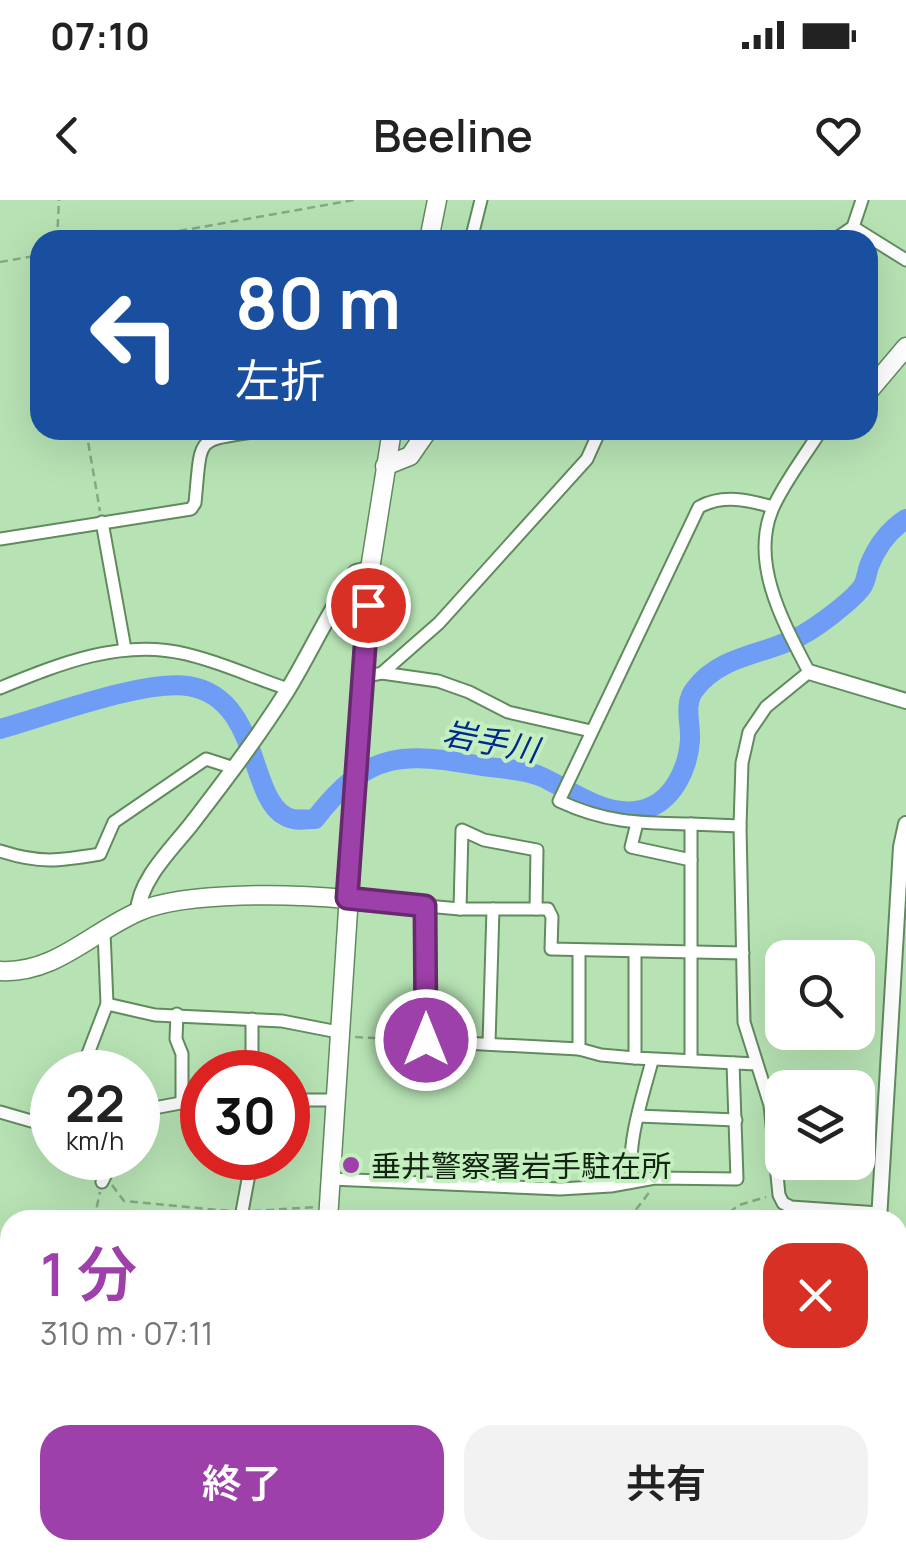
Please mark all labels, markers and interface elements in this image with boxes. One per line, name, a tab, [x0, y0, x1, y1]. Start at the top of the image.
text: 07:10	[50, 9, 150, 61]
text: Beeline	[373, 104, 533, 166]
icon: back	[40, 108, 95, 163]
icon: heart	[811, 108, 866, 163]
text: 80 m	[235, 254, 401, 350]
icon: left	[70, 270, 200, 400]
text: 左折	[235, 349, 325, 411]
pin	[326, 563, 411, 648]
icon: arrive	[341, 578, 396, 633]
water label: 岩手川	[440, 710, 545, 772]
map controls	[765, 940, 875, 1180]
button: search	[765, 940, 875, 1050]
position arrow	[374, 988, 478, 1092]
speed limit sign: 30	[180, 1050, 310, 1180]
text: 22	[65, 1069, 125, 1137]
button: layers	[765, 1070, 875, 1180]
text: km/h	[66, 1123, 124, 1158]
place label: 垂井警察署岩手駐在所	[371, 1145, 671, 1186]
marker: 垂井警察署岩手駐在所	[340, 1154, 362, 1176]
text: 1 分	[40, 1232, 137, 1314]
button: close	[763, 1243, 868, 1348]
text: 310 m · 07:11	[40, 1311, 213, 1355]
button: 終了	[40, 1425, 444, 1540]
button: 共有	[464, 1425, 868, 1540]

